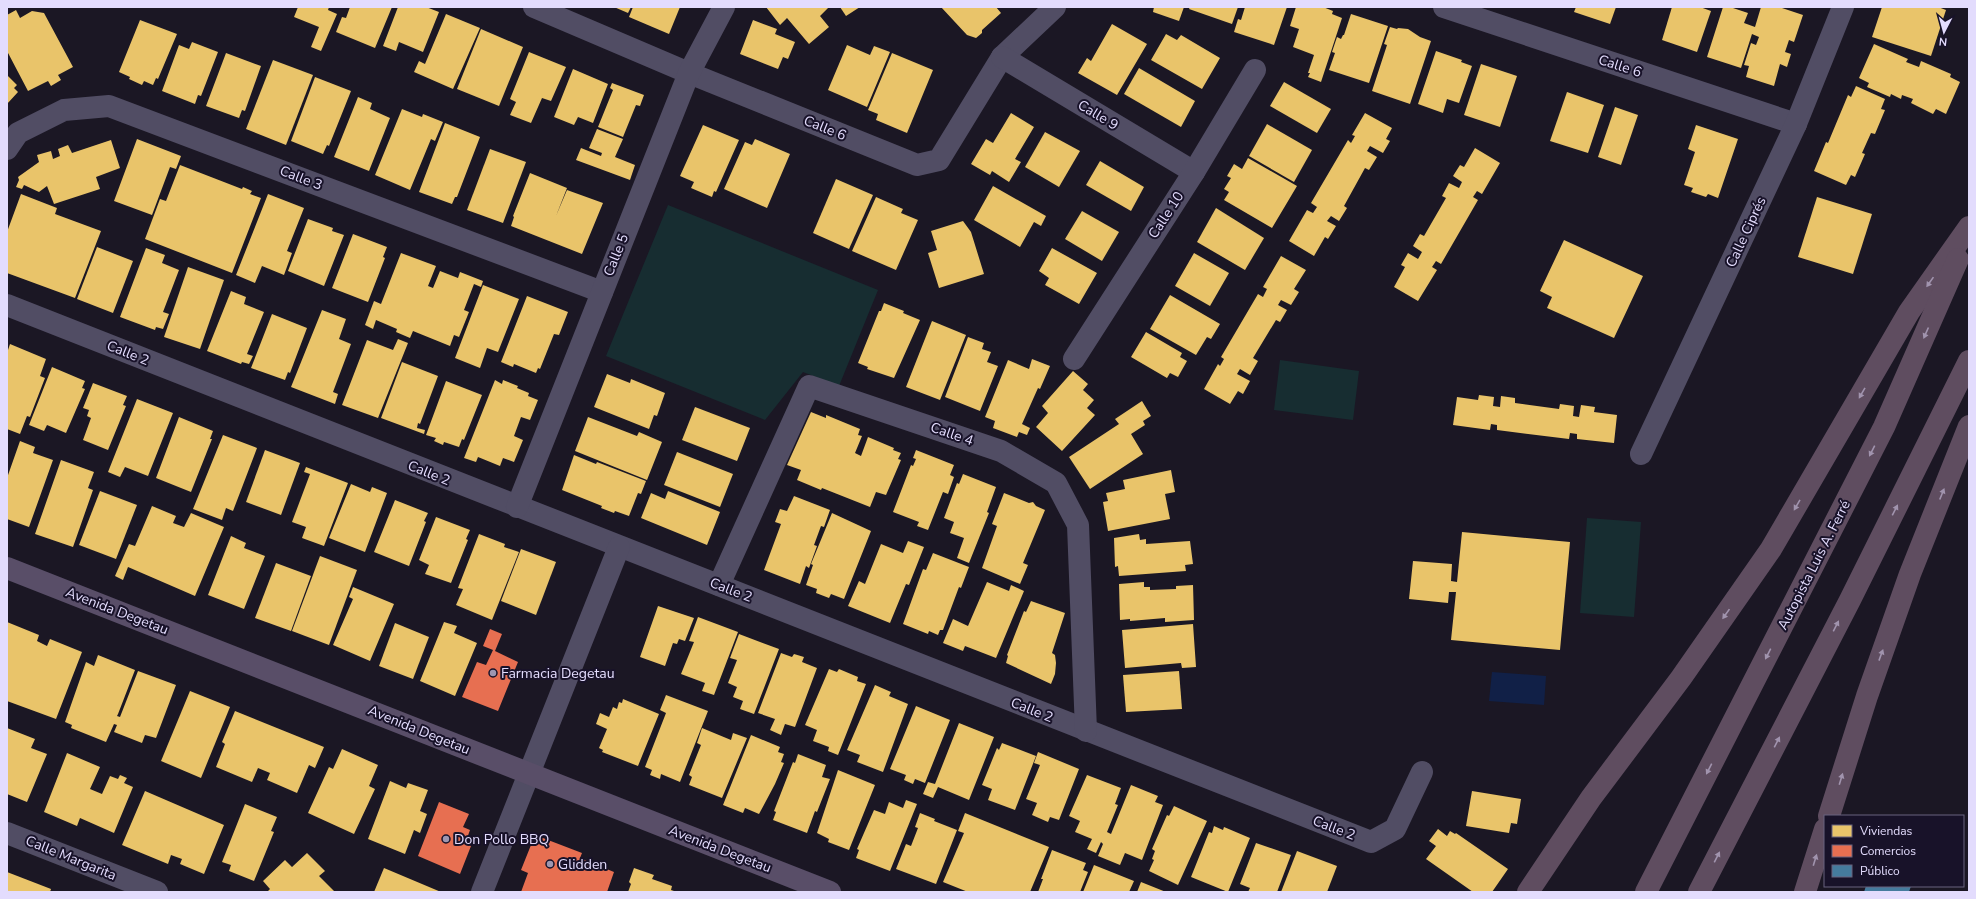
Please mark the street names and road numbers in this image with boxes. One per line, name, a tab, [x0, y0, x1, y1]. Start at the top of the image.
street label: Calle 6	[1596, 50, 1644, 82]
street label: Calle 9	[1074, 95, 1122, 135]
street label: Calle 6	[801, 111, 849, 145]
street label: Calle 3	[277, 161, 325, 195]
street label: Calle 10	[1144, 188, 1188, 242]
street label: Calle Ciprés	[1721, 193, 1771, 270]
street label: Calle 5	[599, 231, 633, 279]
street label: Calle 2	[104, 336, 152, 370]
street label: Calle 4	[928, 418, 976, 450]
street label: Calle 2	[405, 456, 453, 490]
street label: Autopista Luis A. Ferré	[1773, 497, 1855, 633]
street label: Calle 2	[707, 573, 755, 607]
street label: Avenida Degetau	[63, 583, 171, 639]
street label: Calle 2	[1008, 693, 1056, 727]
street label: Avenida Degetau	[365, 701, 473, 759]
street label: Calle 2	[1310, 811, 1358, 845]
street label: Avenida Degetau	[666, 821, 774, 877]
street label: Calle Margarita	[23, 831, 119, 885]

